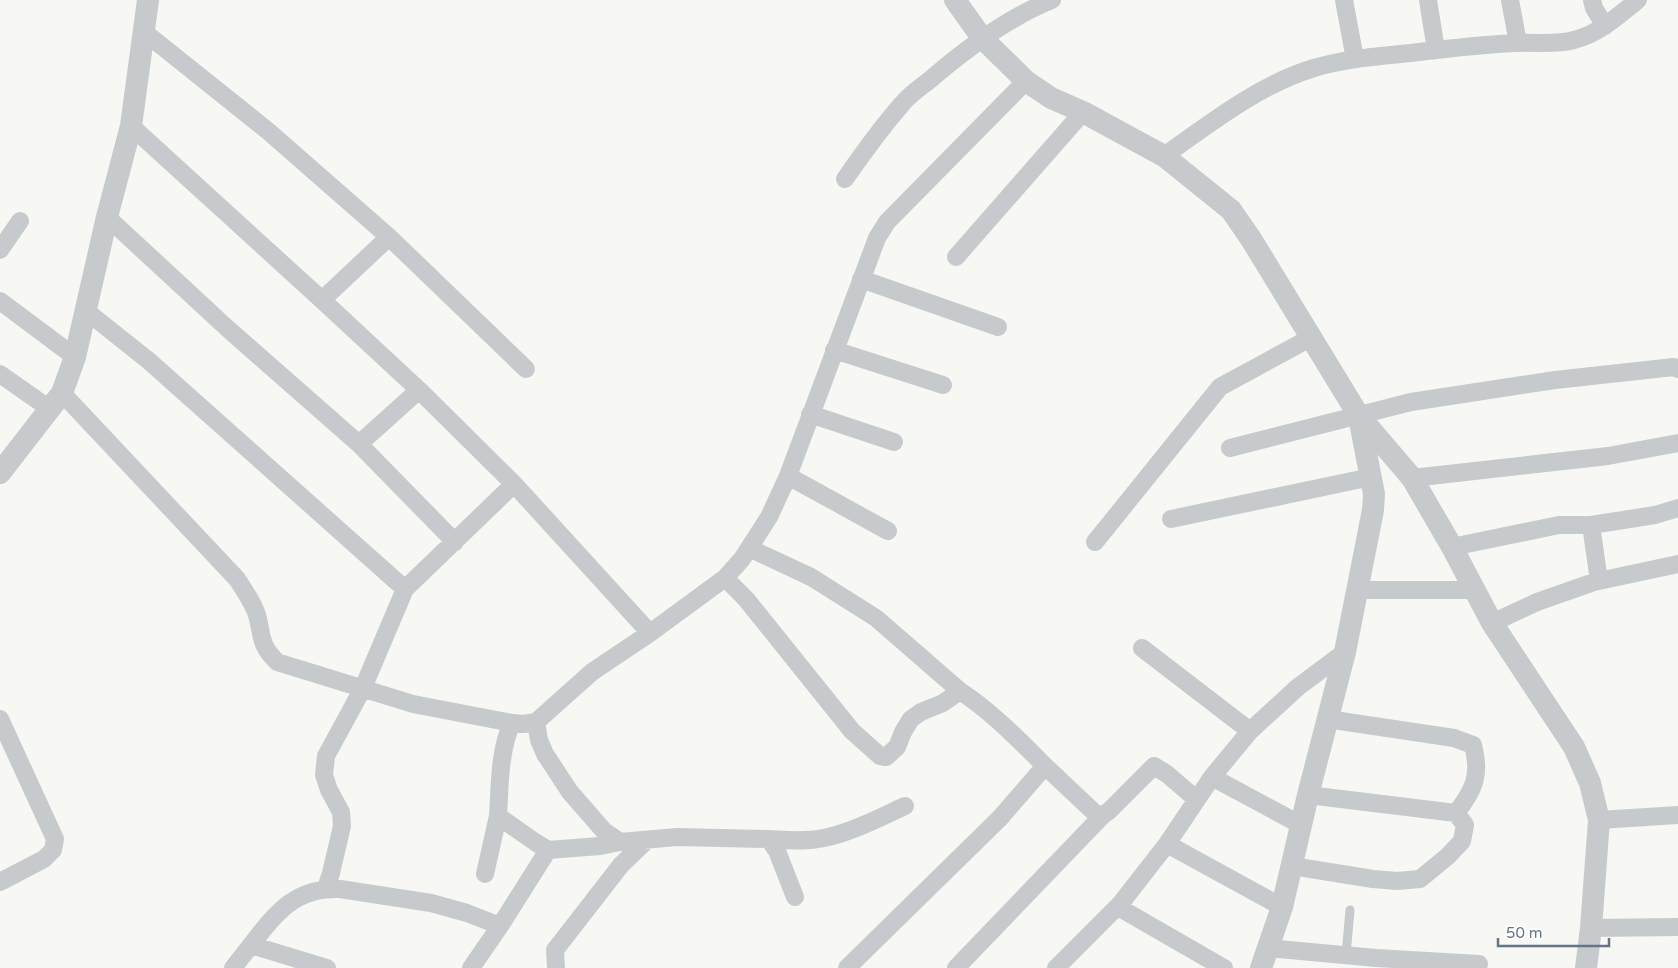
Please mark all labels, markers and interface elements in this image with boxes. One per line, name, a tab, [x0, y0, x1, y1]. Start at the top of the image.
scale bar	[1498, 916, 1609, 948]
text: 50 m	[1506, 924, 1543, 942]

